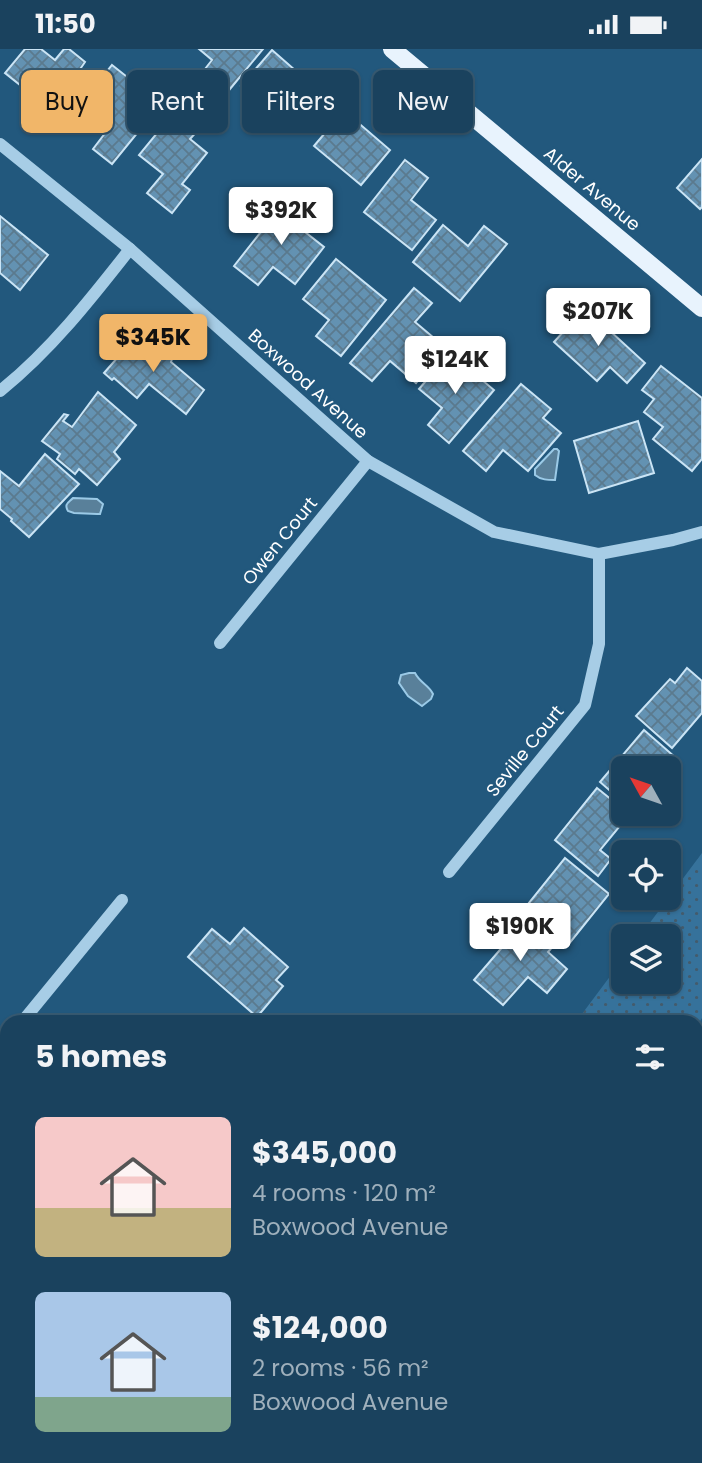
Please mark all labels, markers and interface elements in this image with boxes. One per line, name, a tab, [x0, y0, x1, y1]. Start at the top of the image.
text: 11:50	[35, 6, 96, 42]
chip: Buy	[21, 70, 113, 133]
chip: Rent	[127, 70, 228, 133]
chip: Filters	[242, 70, 359, 133]
chip: New	[373, 70, 473, 133]
street label: Alder Avenue	[539, 141, 646, 236]
pin: $392K	[232, 187, 330, 247]
text: $392K	[245, 194, 317, 226]
pin: $207K	[549, 289, 647, 348]
text: $207K	[562, 295, 634, 327]
pin: $345K	[104, 315, 202, 374]
text: $345K	[115, 321, 191, 353]
street label: Boxwood Avenue	[243, 323, 374, 444]
pin: $124K	[406, 337, 504, 396]
text: $124K	[421, 343, 489, 375]
street label: Owen Court	[236, 491, 323, 590]
street label: Seville Court	[480, 700, 569, 802]
north arrow	[611, 756, 681, 826]
map controls	[611, 756, 681, 994]
button: locate	[611, 840, 681, 910]
pin: $190K	[471, 904, 569, 963]
text: $190K	[486, 910, 554, 942]
button: layers	[611, 924, 681, 994]
text: 5 homes	[35, 1035, 167, 1078]
icon: filters	[631, 1038, 669, 1076]
text: $345,000	[252, 1131, 397, 1174]
icon: home	[91, 1145, 175, 1229]
text: 4 rooms · 120 m²	[252, 1177, 436, 1209]
text: Boxwood Avenue	[252, 1211, 448, 1243]
text: $124,000	[252, 1306, 388, 1349]
icon: home	[91, 1320, 175, 1404]
text: 2 rooms · 56 m²	[252, 1352, 429, 1384]
text: Boxwood Avenue	[252, 1386, 448, 1418]

